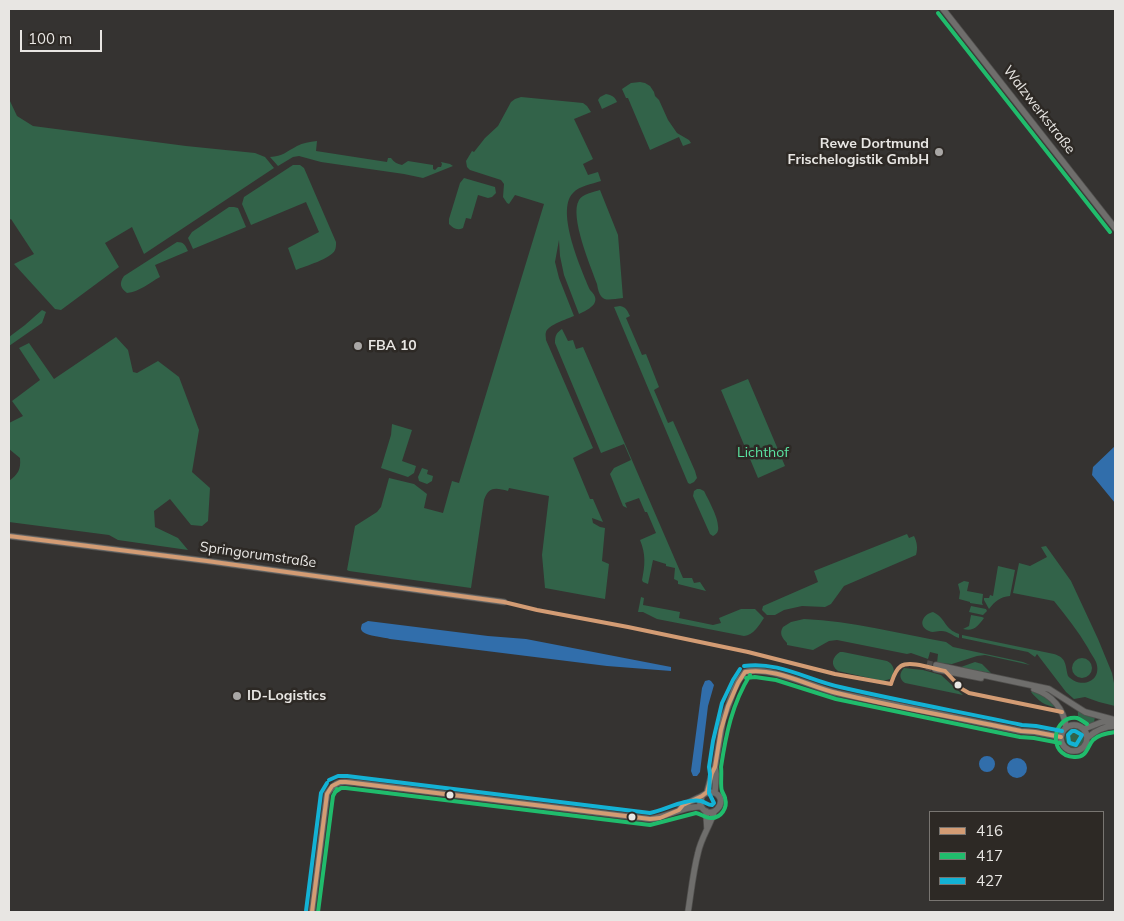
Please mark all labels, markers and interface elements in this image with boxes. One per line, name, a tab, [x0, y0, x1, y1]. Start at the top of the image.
scale bar	[22, 20, 105, 52]
text: 100 m	[28, 29, 72, 48]
street label: Walzwerkstraße	[999, 63, 1079, 157]
place label: Rewe Dortmund Frischelogistik GmbH	[788, 136, 929, 168]
marker: Rewe Dortmund Frischelogistik GmbH	[933, 146, 945, 158]
place label: FBA 10	[368, 338, 417, 354]
marker: FBA 10	[352, 340, 364, 352]
park label: Lichthof	[737, 445, 789, 461]
street label: Springorumstraße	[199, 539, 317, 571]
unlabelled marker	[953, 680, 963, 690]
place label: ID-Logistics	[247, 688, 326, 704]
marker: ID-Logistics	[231, 690, 243, 702]
unlabelled marker	[445, 790, 455, 800]
legend	[929, 811, 1104, 901]
unlabelled marker	[627, 812, 637, 822]
text: 416	[976, 821, 1003, 840]
text: 417	[976, 846, 1003, 865]
text: 427	[976, 871, 1003, 890]

